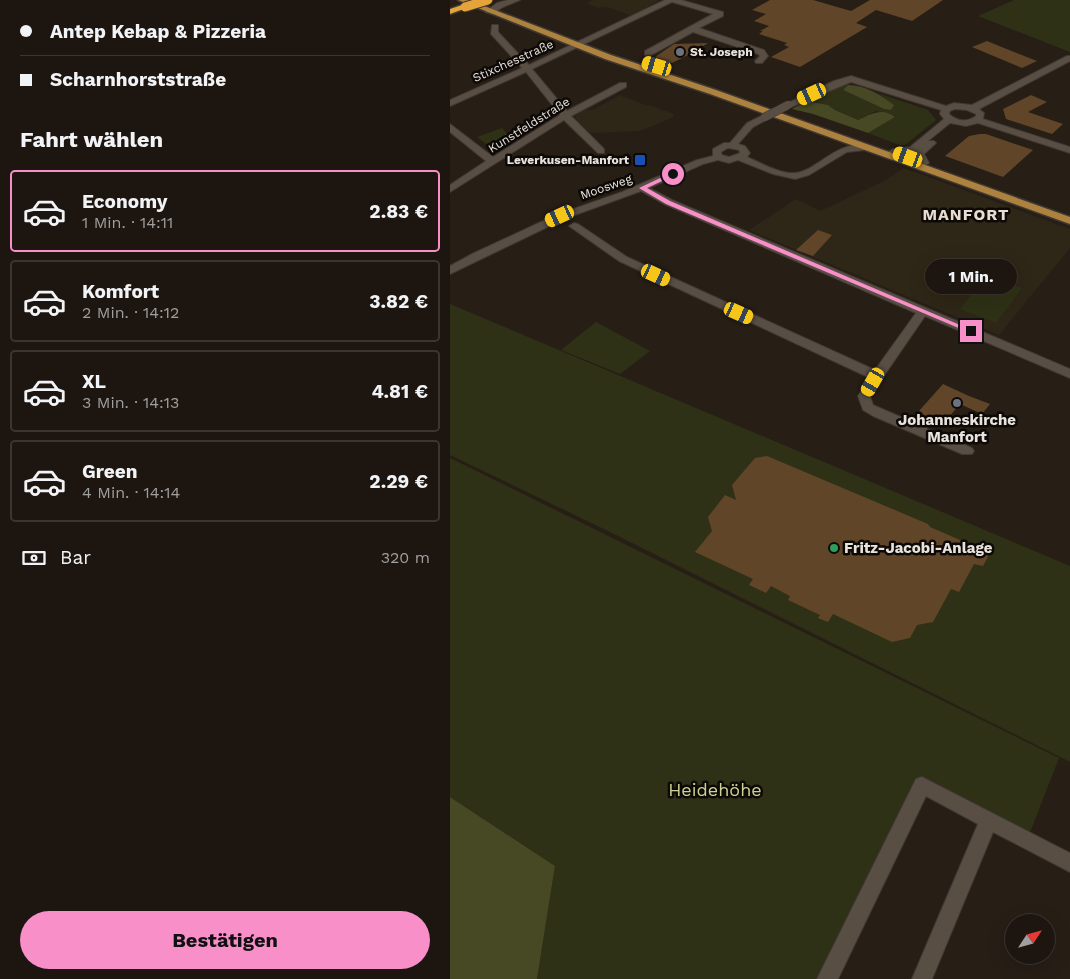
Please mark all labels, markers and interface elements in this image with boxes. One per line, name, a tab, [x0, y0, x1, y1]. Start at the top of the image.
text: Antep Kebap & Pizzeria	[50, 20, 266, 43]
street label: Stixchesstraße	[471, 37, 555, 85]
place label: St. Joseph	[690, 45, 753, 59]
marker: St. Joseph	[674, 46, 686, 58]
car	[640, 54, 673, 78]
text: Scharnhorststraße	[50, 68, 226, 91]
car	[795, 81, 828, 107]
street label: Kunstfeldstraße	[486, 94, 572, 156]
text: Fahrt wählen	[20, 127, 163, 152]
car	[891, 145, 924, 169]
place label: Leverkusen-Manfort	[507, 153, 630, 167]
marker: Leverkusen-Manfort	[633, 153, 647, 167]
route start	[662, 163, 684, 185]
street label: Moosweg	[578, 171, 634, 202]
icon: car	[22, 189, 67, 234]
text: Economy	[82, 190, 167, 213]
text: 2.83 €	[369, 200, 428, 223]
car	[543, 203, 576, 229]
district label: MANFORT	[922, 205, 1010, 224]
text: 1 Min. · 14:11	[82, 213, 173, 232]
callout: 1 Min.	[925, 258, 1017, 294]
car	[639, 262, 672, 288]
text: 1 Min.	[948, 267, 994, 286]
icon: car	[22, 279, 67, 324]
text: Komfort	[82, 280, 159, 303]
text: 3.82 €	[369, 290, 428, 313]
car	[722, 300, 755, 326]
text: 2 Min. · 14:12	[82, 303, 179, 322]
route end	[960, 320, 982, 342]
car	[859, 365, 886, 399]
icon: car	[22, 369, 67, 414]
text: XL	[82, 370, 106, 393]
text: 4.81 €	[371, 380, 428, 403]
text: 3 Min. · 14:13	[82, 393, 179, 412]
marker: Johanneskirche Manfort	[951, 397, 963, 409]
place label: Johanneskirche Manfort	[898, 411, 1016, 446]
icon: car	[22, 459, 67, 504]
text: Green	[82, 460, 138, 483]
text: 2.29 €	[369, 470, 428, 493]
text: 4 Min. · 14:14	[82, 483, 180, 502]
place label: Fritz-Jacobi-Anlage	[844, 539, 993, 557]
marker: Fritz-Jacobi-Anlage	[828, 542, 840, 554]
icon: cash	[20, 544, 48, 572]
text: Bar	[60, 546, 91, 569]
text: 320 m	[381, 548, 430, 567]
park label: Heidehöhe	[668, 779, 762, 800]
button: Bestätigen	[20, 911, 430, 969]
north arrow	[1005, 914, 1055, 964]
map controls	[1005, 914, 1055, 964]

